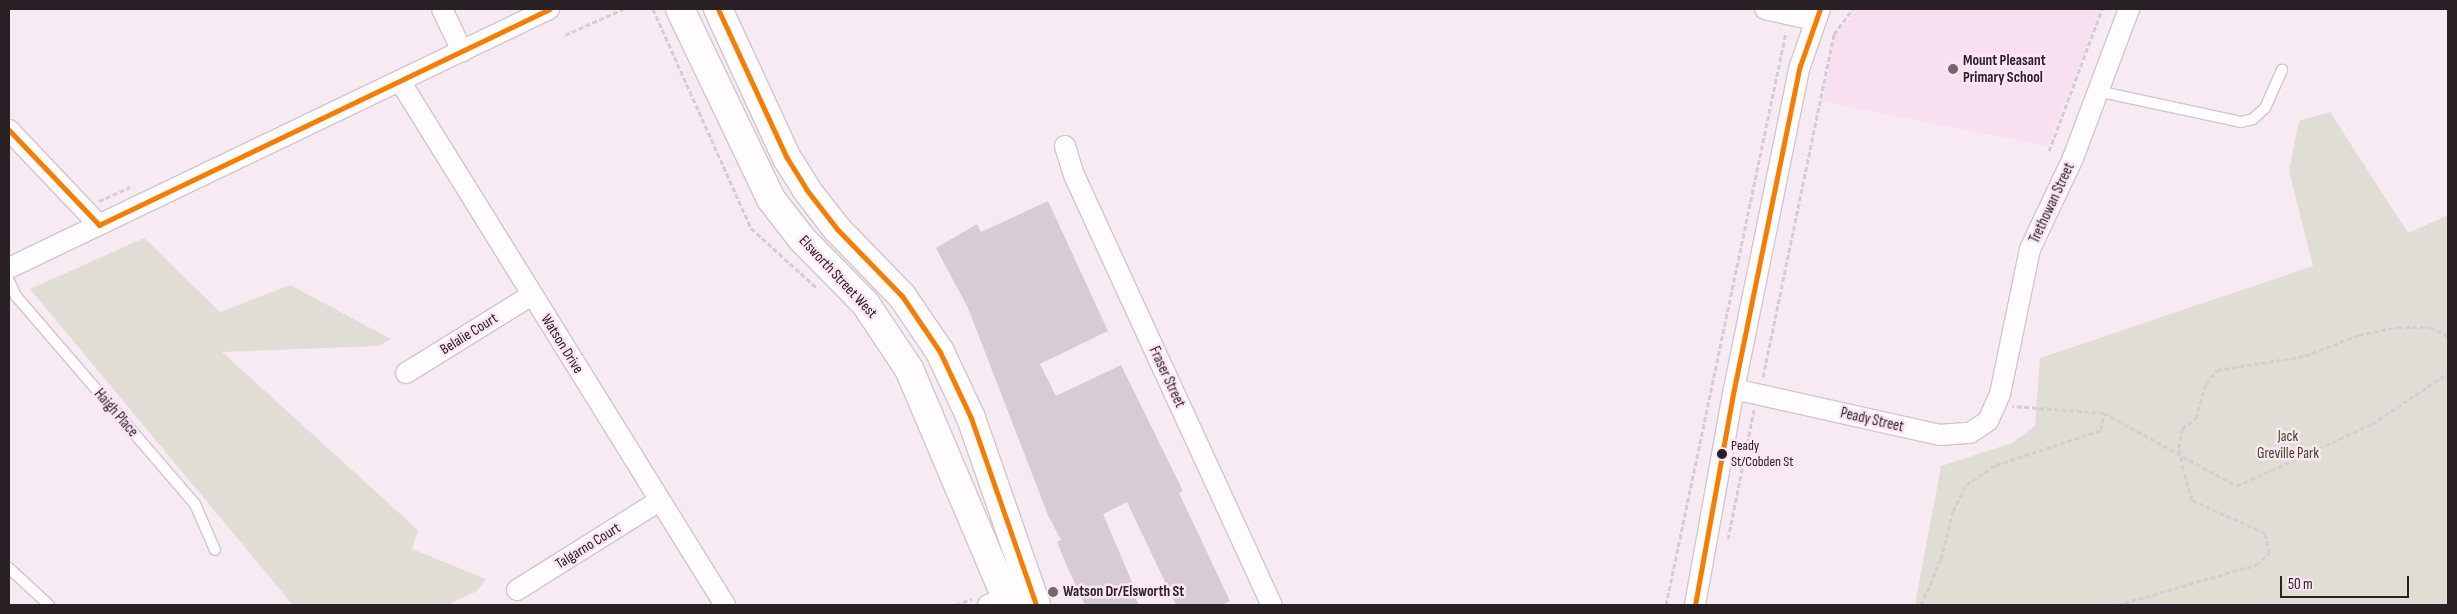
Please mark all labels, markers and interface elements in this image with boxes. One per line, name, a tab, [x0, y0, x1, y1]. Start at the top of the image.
place label: Mount Pleasant Primary School	[1963, 51, 2046, 86]
marker: Mount Pleasant Primary School	[1947, 63, 1959, 75]
street label: Trethowan Street	[2026, 160, 2078, 246]
street label: Elsworth Street West	[795, 232, 881, 322]
street label: Belalie Court	[437, 309, 501, 359]
street label: Watson Drive	[537, 311, 587, 377]
street label: Fraser Street	[1145, 344, 1189, 410]
street label: Haigh Place	[90, 385, 142, 441]
street label: Peady Street	[1839, 404, 1905, 436]
park label: Jack Greville Park	[2257, 427, 2319, 462]
place label: Peady St/Cobden St	[1731, 438, 1794, 471]
marker: Peady St/Cobden St	[1717, 449, 1727, 459]
street label: Talgarno Court	[552, 519, 624, 573]
scale bar	[2282, 566, 2411, 598]
text: 50 m	[2288, 575, 2313, 594]
place label: Watson Dr/Elsworth St	[1063, 583, 1184, 601]
marker: Watson Dr/Elsworth St	[1047, 586, 1059, 598]

